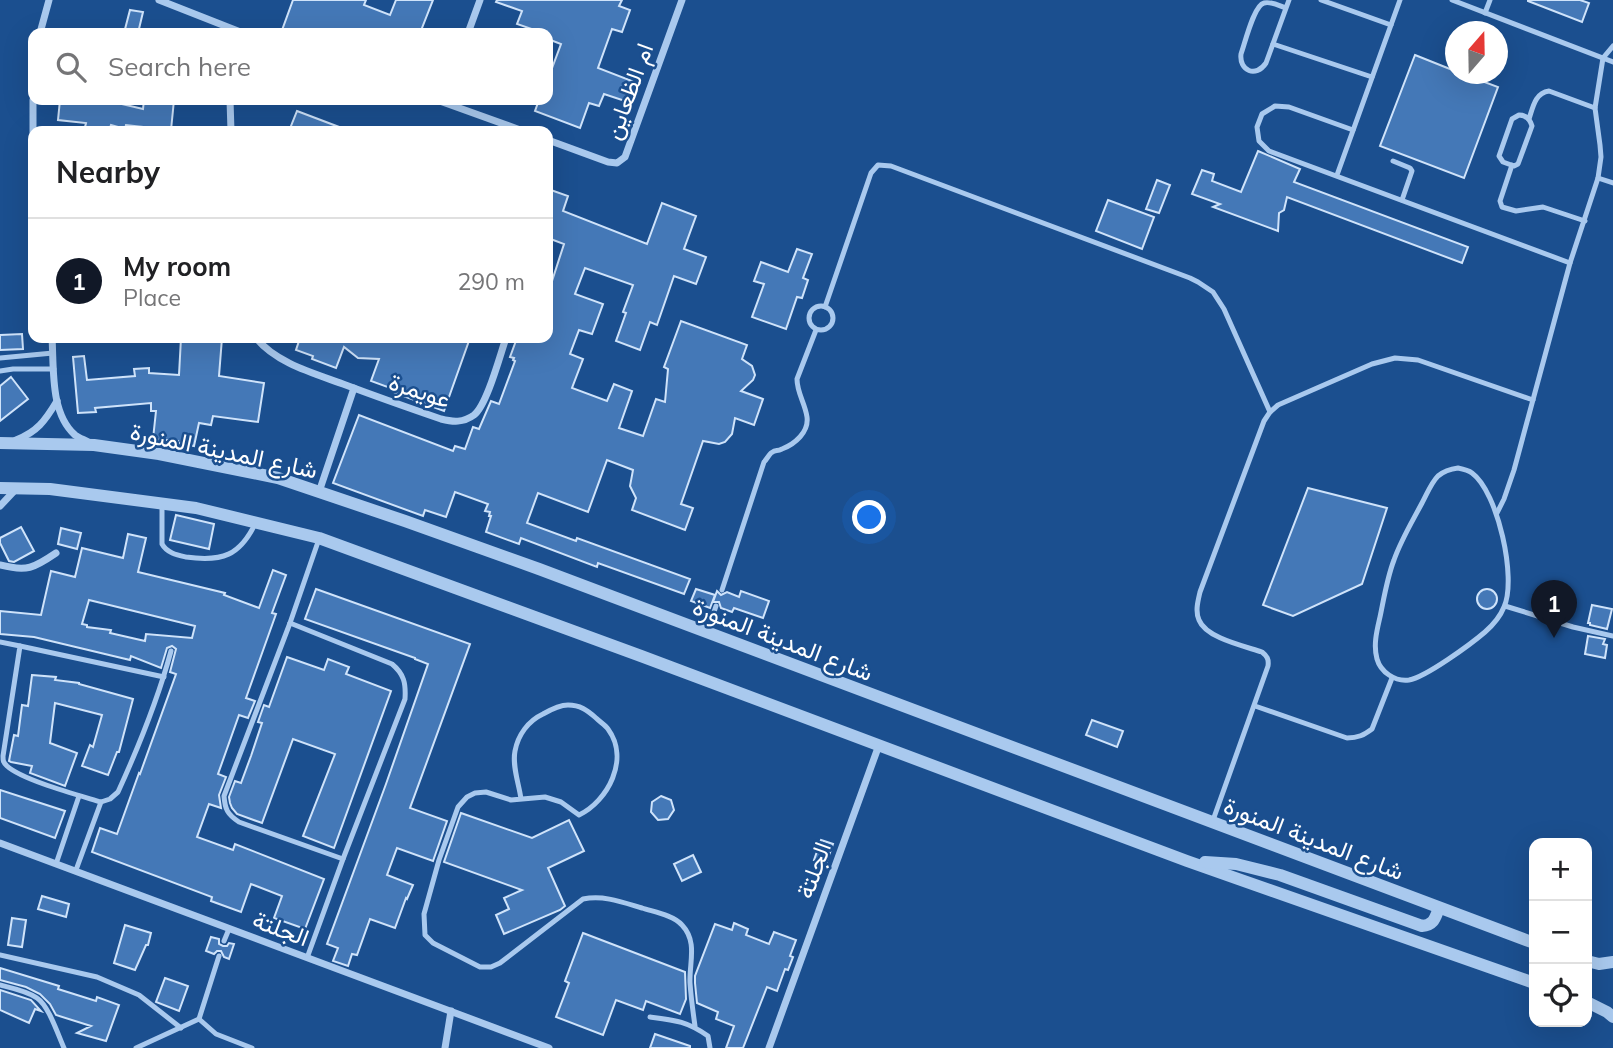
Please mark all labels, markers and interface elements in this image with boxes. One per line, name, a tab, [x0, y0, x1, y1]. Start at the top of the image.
north arrow	[1445, 21, 1508, 84]
search box	[28, 28, 553, 105]
street label: ام الظعاين	[597, 39, 661, 144]
icon: search	[52, 48, 90, 86]
text: Search here	[108, 50, 251, 83]
text: Nearby	[56, 153, 160, 191]
text: My room	[123, 250, 231, 283]
text: 1	[72, 267, 86, 296]
text: 290 m	[457, 267, 525, 296]
text: Place	[123, 283, 181, 312]
street label: عويمرة	[385, 366, 455, 415]
street label: شارع المدينة المنورة	[127, 416, 320, 486]
your location	[852, 500, 886, 534]
pin: 1	[1531, 580, 1577, 638]
street label: شارع المدينة المنورة	[688, 591, 877, 689]
street label: شارع المدينة المنورة	[1219, 790, 1408, 888]
street label: الجلتة	[789, 838, 837, 902]
map controls	[1529, 838, 1592, 1027]
button: +	[1529, 838, 1592, 901]
button: −	[1529, 901, 1592, 964]
street label: الجلتة	[248, 904, 314, 952]
button: locate	[1529, 964, 1592, 1027]

